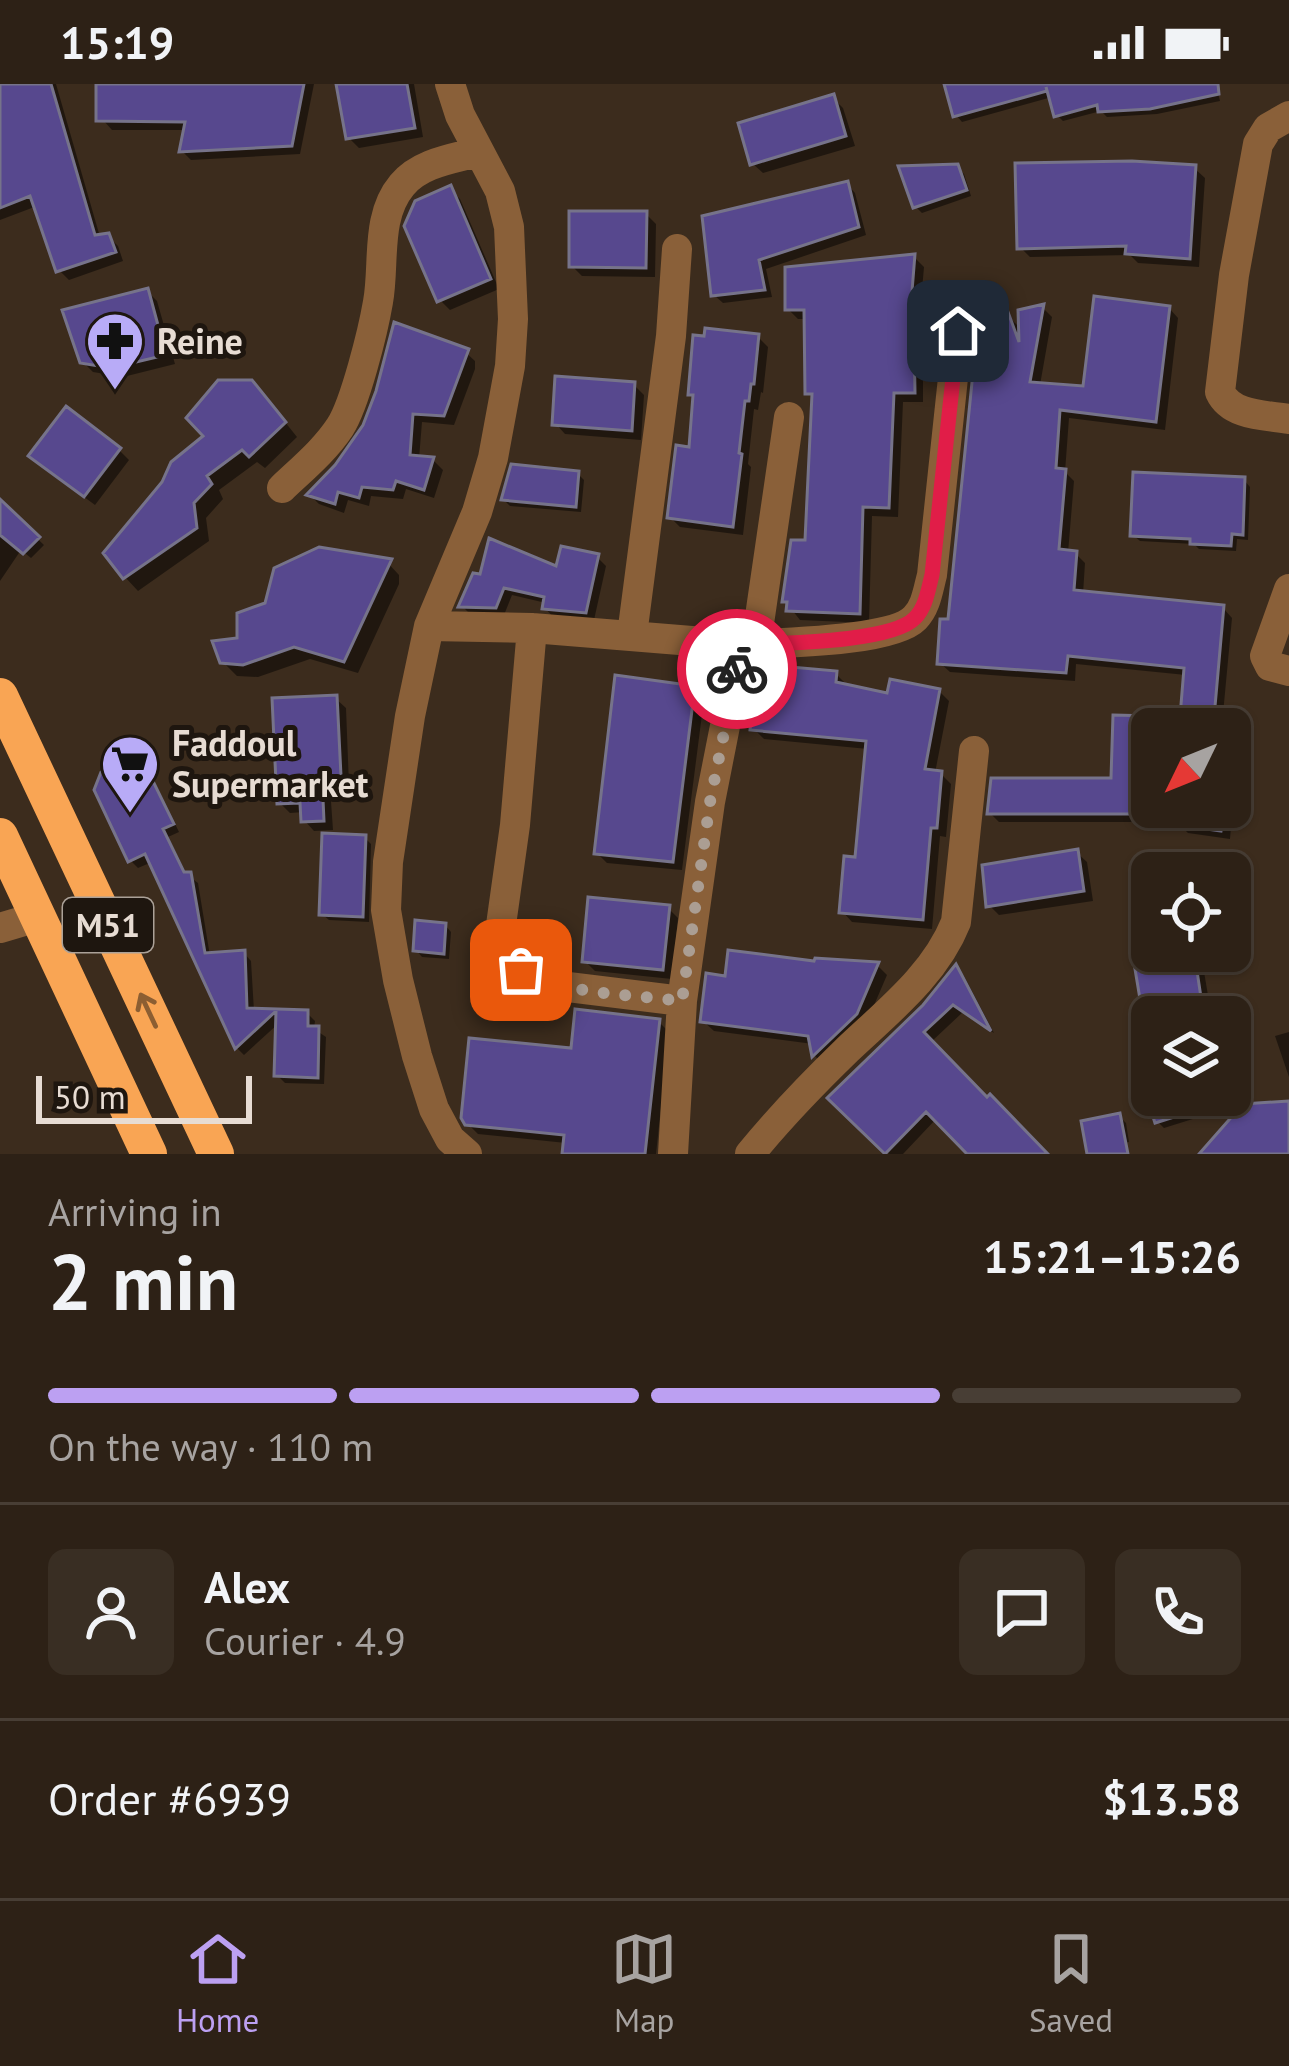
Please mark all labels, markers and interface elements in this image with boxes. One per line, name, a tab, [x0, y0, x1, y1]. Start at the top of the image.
text: 15:19	[60, 13, 174, 71]
pin	[907, 280, 1009, 382]
icon: home	[925, 298, 991, 364]
pharmacy icon: Reine	[84, 310, 146, 392]
place label: Reine	[157, 317, 243, 364]
courier	[677, 609, 797, 729]
icon: bike	[704, 636, 770, 702]
north arrow	[1131, 708, 1251, 828]
map controls	[1131, 708, 1251, 1116]
place label: Faddoul Supermarket	[172, 719, 369, 807]
supermarket icon: Faddoul Supermarket	[99, 733, 161, 815]
button: locate	[1131, 852, 1251, 972]
road number: M51	[63, 898, 153, 952]
pin	[470, 919, 572, 1021]
icon: bag	[488, 937, 554, 1003]
one-way arrow	[136, 993, 158, 1029]
button: layers	[1131, 996, 1251, 1116]
scale bar	[36, 1070, 252, 1123]
text: 50 m	[54, 1075, 126, 1118]
text: Arriving in	[48, 1186, 222, 1237]
text: 15:21–15:26	[983, 1227, 1241, 1285]
text: 2 min	[48, 1231, 238, 1332]
text: On the way · 110 m	[48, 1421, 373, 1472]
button: person	[48, 1549, 174, 1675]
button: chat	[959, 1549, 1085, 1675]
button: phone	[1115, 1549, 1241, 1675]
text: Alex	[204, 1557, 290, 1615]
text: Courier · 4.9	[204, 1615, 406, 1666]
text: Order #6939	[48, 1769, 291, 1827]
text: $13.58	[1102, 1769, 1241, 1827]
tab: Home	[176, 1926, 259, 2041]
tab: Map	[611, 1926, 677, 2041]
tab: Saved	[1029, 1926, 1113, 2041]

